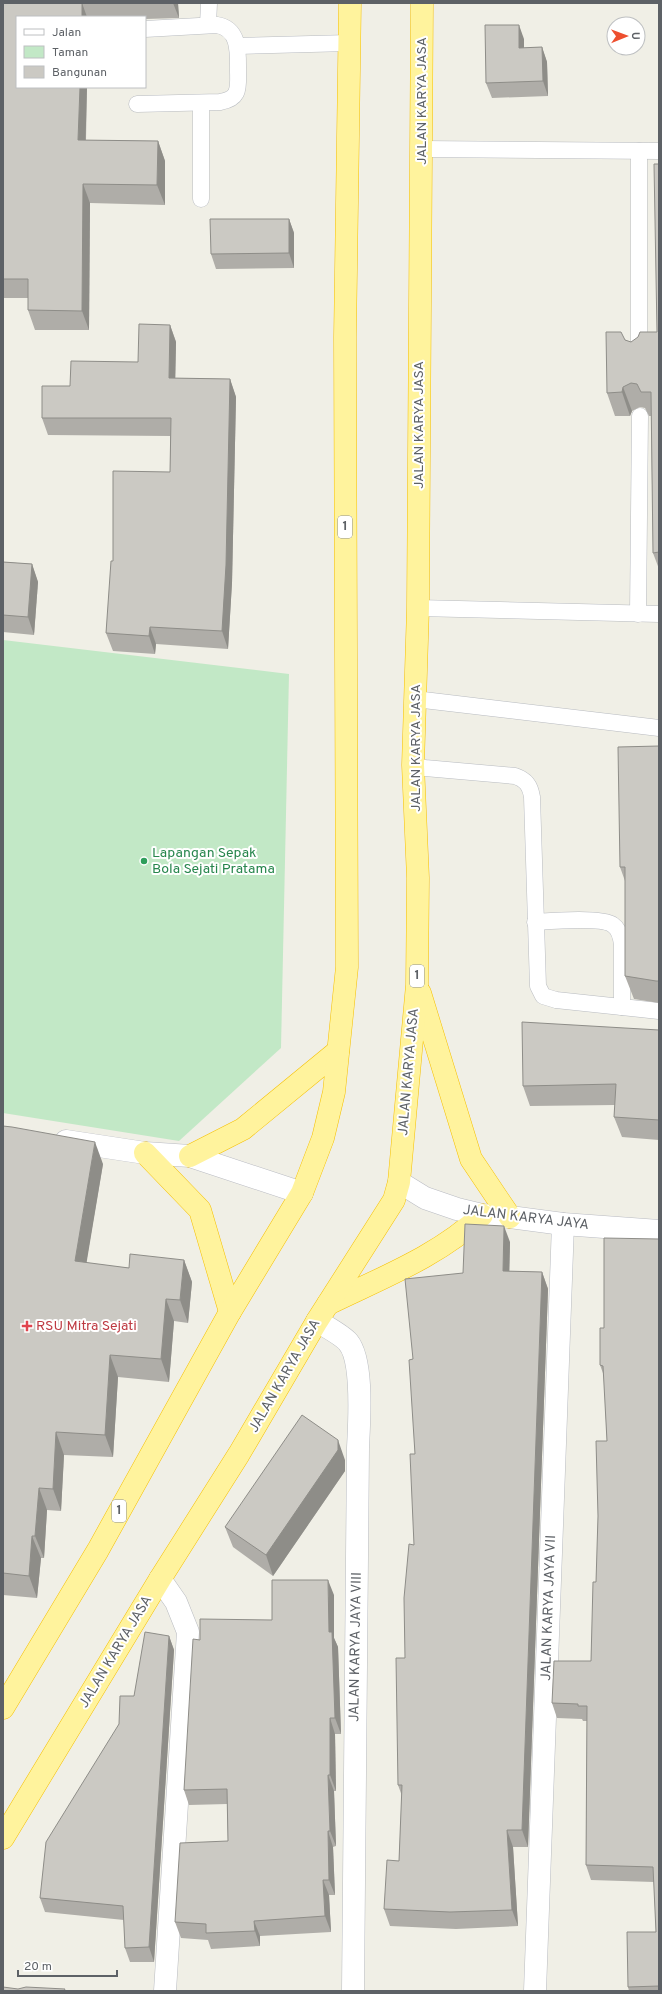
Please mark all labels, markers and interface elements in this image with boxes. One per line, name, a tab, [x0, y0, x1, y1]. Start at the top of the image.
legend	[16, 16, 146, 88]
north arrow	[606, 16, 646, 56]
text: Jalan	[52, 25, 81, 41]
text: U	[628, 32, 642, 40]
street label: JALAN KARYA JASA	[414, 37, 431, 165]
text: Taman	[52, 45, 88, 61]
text: Bangunan	[52, 65, 107, 81]
street label: JALAN KARYA JASA	[411, 361, 428, 489]
road number: 1	[338, 516, 352, 538]
street label: JALAN KARYA JASA	[408, 684, 425, 812]
place label: Lapangan Sepak Bola Sejati Pratama	[152, 845, 275, 878]
marker: Lapangan Sepak Bola Sejati Pratama	[139, 856, 149, 866]
road number: 1	[410, 965, 424, 987]
street label: JALAN KARYA JASA	[395, 1007, 423, 1137]
street label: JALAN KARYA JAYA	[462, 1202, 590, 1234]
street label: JALAN KARYA JASA	[246, 1316, 324, 1436]
place label: RSU Mitra Sejati	[36, 1318, 137, 1335]
marker: RSU Mitra Sejati	[21, 1320, 33, 1332]
road number: 1	[112, 1500, 126, 1522]
street label: JALAN KARYA JAYA VII	[538, 1535, 560, 1681]
street label: JALAN KARYA JAYA VIII	[346, 1572, 366, 1722]
street label: JALAN KARYA JASA	[76, 1593, 156, 1711]
scale bar	[18, 1952, 117, 1978]
text: 20 m	[24, 1959, 52, 1975]

